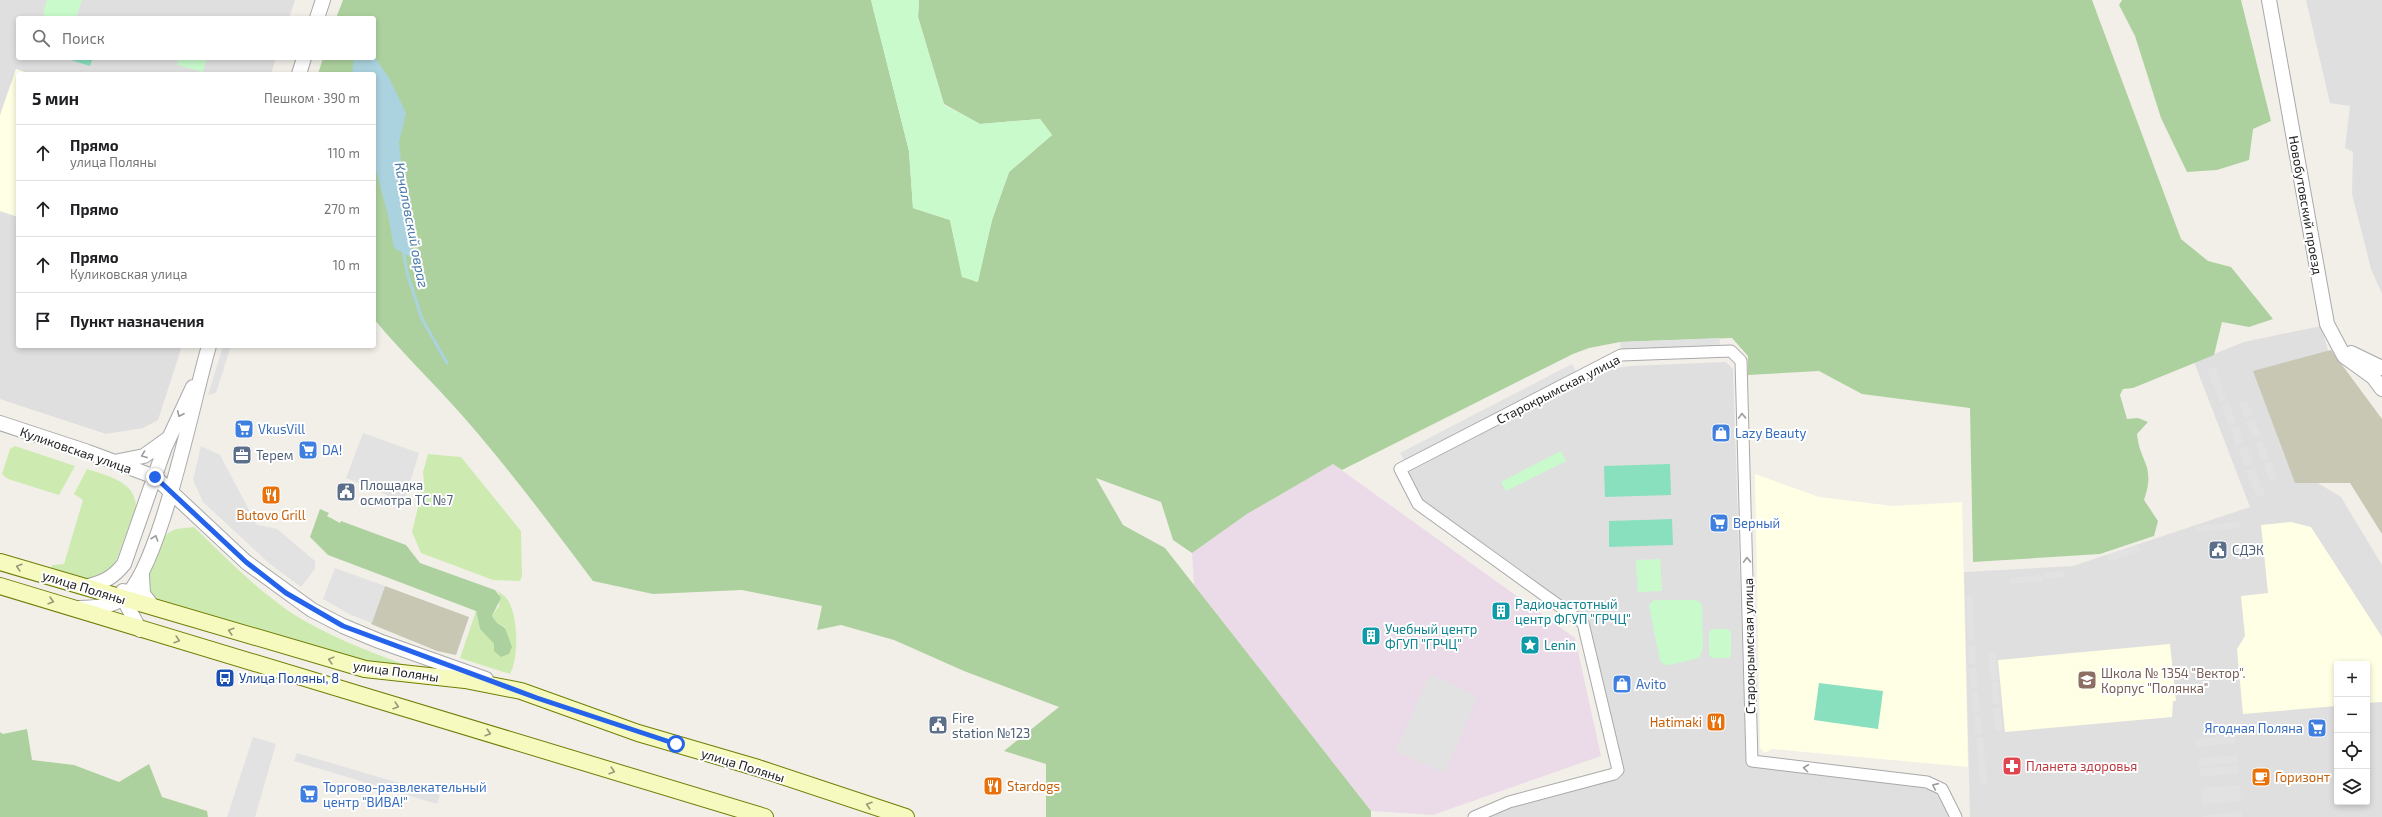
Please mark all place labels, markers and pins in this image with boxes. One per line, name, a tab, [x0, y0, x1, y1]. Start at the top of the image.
supermarket icon: VkusVill	[233, 418, 255, 440]
place label: VkusVill	[258, 421, 305, 437]
shop icon: Lazy Beauty	[1710, 422, 1732, 444]
place label: Lazy Beauty	[1735, 425, 1806, 441]
supermarket icon: DA!	[297, 439, 319, 461]
place label: DA!	[322, 442, 342, 458]
office icon: Терем	[231, 444, 253, 466]
place label: Терем	[256, 447, 293, 463]
place label: Площадка осмотра ТС №7	[360, 477, 453, 508]
public building icon: Площадка осмотра ТС №7	[335, 481, 357, 503]
restaurant icon: Butovo Grill	[260, 484, 282, 506]
place label: Butovo Grill	[236, 507, 306, 523]
supermarket icon: Верный	[1708, 512, 1730, 534]
place label: Верный	[1733, 515, 1780, 531]
public building icon: СДЭК	[2207, 539, 2229, 561]
place label: СДЭК	[2232, 542, 2264, 558]
place label: Радиочастотный центр ФГУП "ГРЧЦ"	[1515, 596, 1631, 627]
building icon: Радиочастотный центр ФГУП "ГРЧЦ"	[1490, 600, 1512, 622]
place label: Учебный центр ФГУП "ГРЧЦ"	[1385, 621, 1477, 652]
building icon: Учебный центр ФГУП "ГРЧЦ"	[1360, 625, 1382, 647]
place icon: Lenin	[1519, 634, 1541, 656]
place label: Lenin	[1544, 637, 1576, 653]
place label: Школа № 1354 "Вектор". Корпус "Полянка"	[2101, 665, 2246, 696]
bus stop icon: Улица Поляны, 8	[214, 667, 236, 689]
school or university icon: Школа № 1354 "Вектор". Корпус "Полянка"	[2076, 669, 2098, 691]
place label: Улица Поляны, 8	[239, 670, 339, 686]
shop icon: Avito	[1611, 673, 1633, 695]
place label: Avito	[1636, 676, 1666, 692]
place label: Fire station №123	[952, 710, 1030, 741]
restaurant icon: Hatimaki	[1705, 711, 1727, 733]
public building icon: Fire station №123	[927, 714, 949, 736]
place label: Hatimaki	[1650, 714, 1702, 730]
supermarket icon: Ягодная Поляна	[2306, 717, 2328, 739]
place label: Ягодная Поляна	[2204, 720, 2303, 736]
pharmacy icon: Планета здоровья	[2001, 755, 2023, 777]
place label: Планета здоровья	[2026, 758, 2137, 774]
cafe icon: Горизонт	[2250, 766, 2272, 788]
place label: Горизонт	[2275, 769, 2331, 785]
restaurant icon: Stardogs	[982, 775, 1004, 797]
place label: Stardogs	[1007, 778, 1060, 794]
place label: Торгово-развлекательный центр "ВИВА!"	[323, 779, 487, 810]
supermarket icon: Торгово-развлекательный центр "ВИВА!"	[298, 783, 320, 805]

